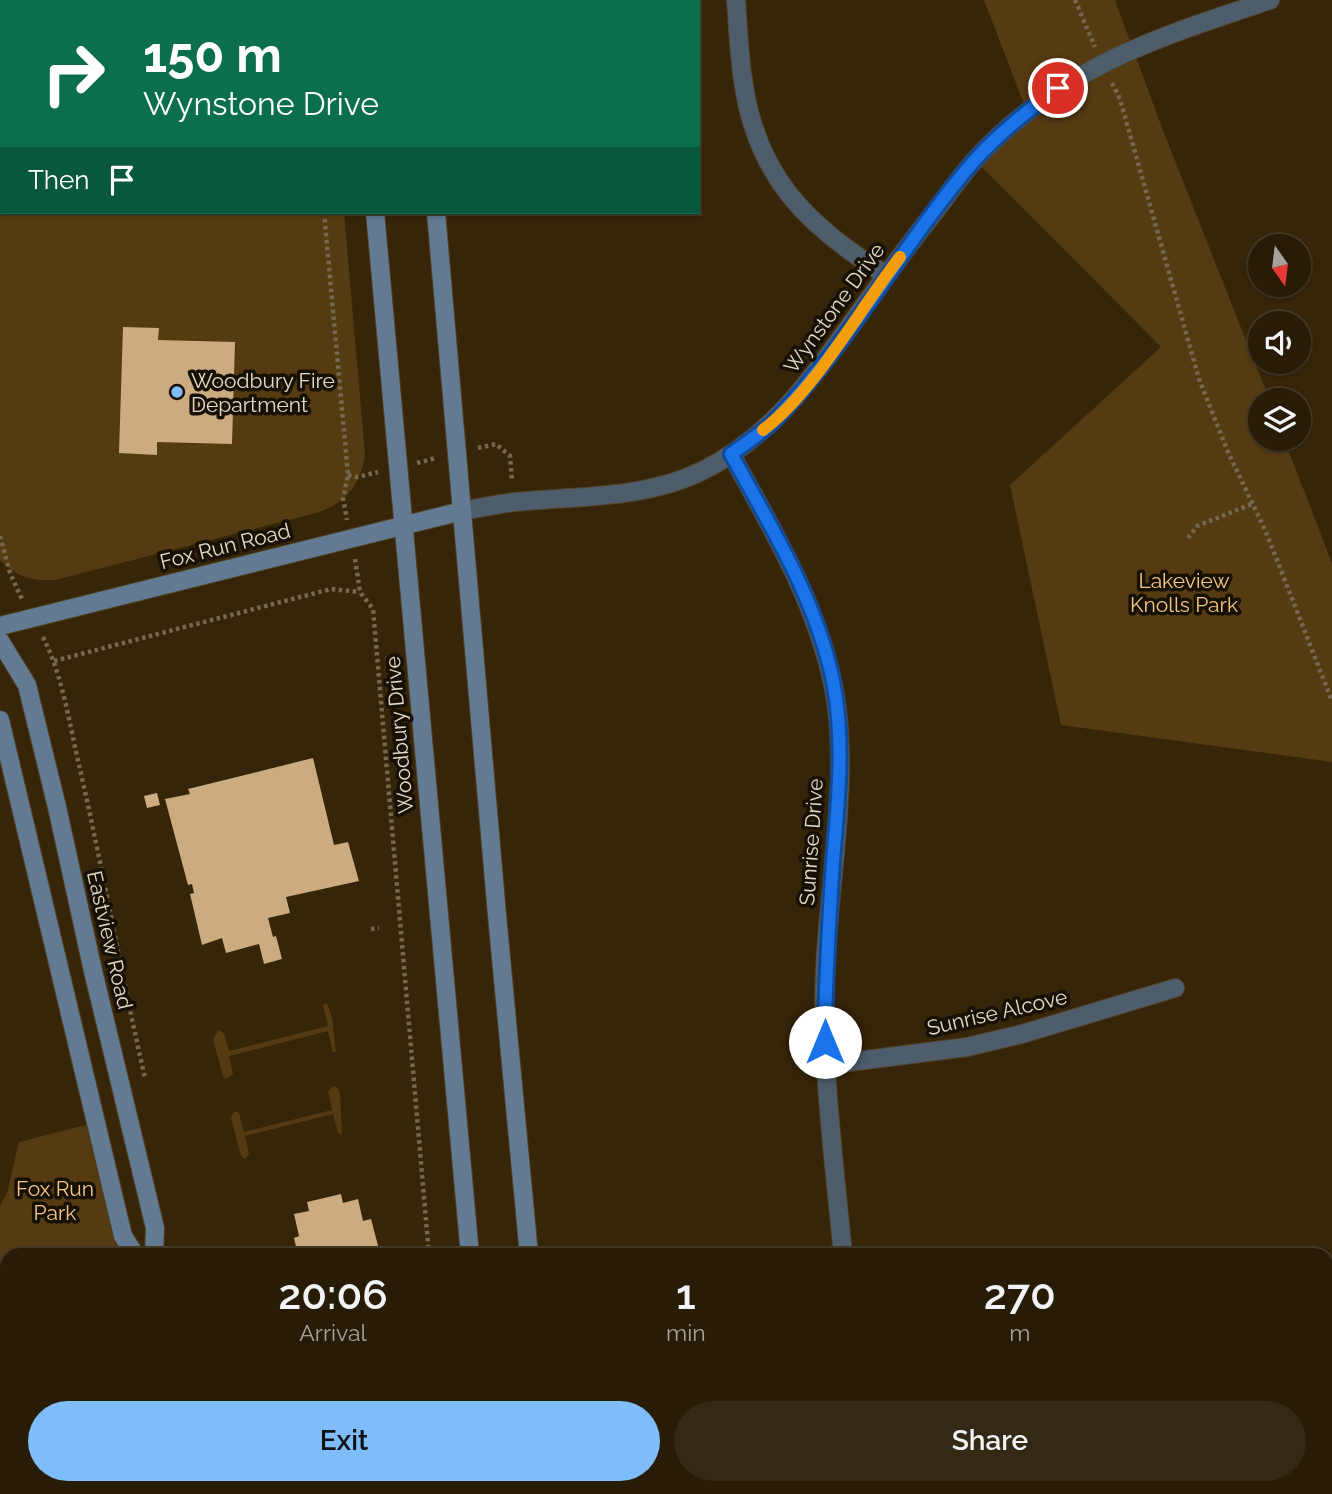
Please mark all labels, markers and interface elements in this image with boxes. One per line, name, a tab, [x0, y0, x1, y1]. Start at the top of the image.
text: 150 m	[143, 26, 282, 83]
icon: right	[28, 28, 119, 119]
pin	[1028, 58, 1088, 118]
icon: arrive	[1039, 69, 1077, 107]
text: Wynstone Drive	[143, 85, 379, 122]
icon: arrive	[103, 161, 141, 199]
text: Then	[28, 165, 89, 195]
north arrow	[1248, 234, 1311, 298]
map controls	[1248, 234, 1311, 451]
street label: Wynstone Drive	[778, 238, 890, 378]
button: sound	[1248, 311, 1311, 374]
place label: Woodbury Fire Department	[191, 368, 335, 417]
marker: Woodbury Fire Department	[169, 384, 185, 400]
button: layers	[1248, 388, 1311, 451]
street label: Fox Run Road	[157, 518, 293, 574]
park label: Lakeview Knolls Park	[1130, 568, 1238, 617]
street label: Woodbury Drive	[380, 655, 418, 815]
street label: Sunrise Drive	[794, 778, 828, 906]
street label: Eastview Road	[82, 868, 138, 1012]
street label: Sunrise Alcove	[924, 984, 1070, 1040]
position arrow	[788, 1005, 862, 1079]
park label: Fox Run Park	[16, 1176, 94, 1225]
text: 20:06	[278, 1270, 388, 1319]
text: 1	[676, 1270, 696, 1319]
text: 270	[984, 1270, 1056, 1319]
text: Arrival	[299, 1319, 367, 1346]
text: min	[666, 1319, 706, 1346]
text: m	[1009, 1319, 1030, 1346]
button: Exit	[28, 1401, 660, 1481]
button: Share	[674, 1401, 1306, 1481]

